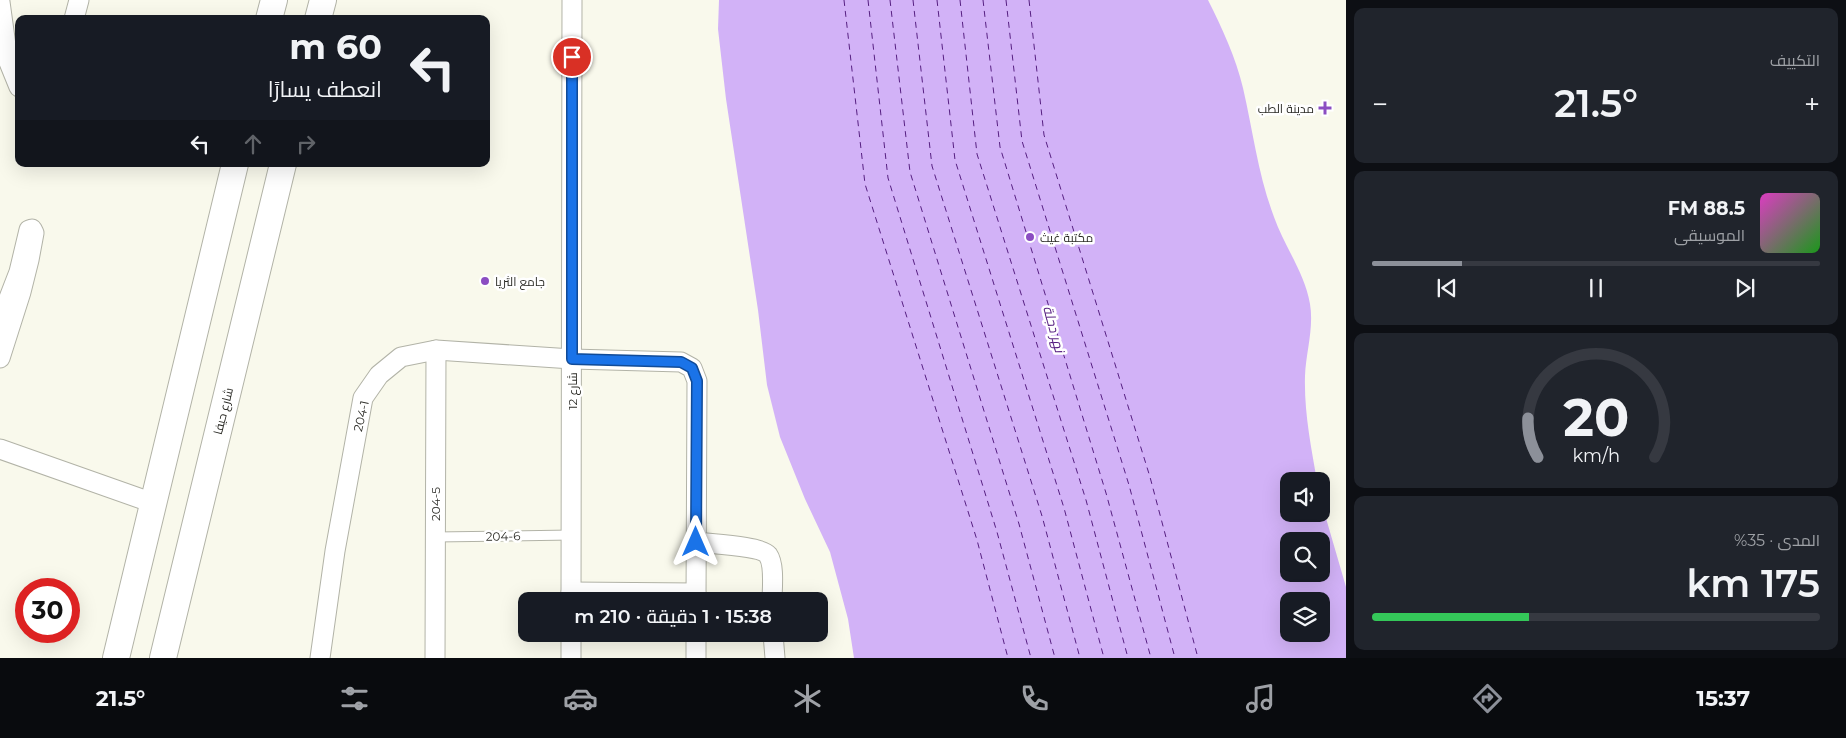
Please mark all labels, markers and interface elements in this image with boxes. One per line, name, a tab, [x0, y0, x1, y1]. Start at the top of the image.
text: 60 m	[289, 25, 382, 68]
icon: left	[400, 35, 465, 100]
pin	[551, 36, 593, 78]
icon: arrive	[558, 43, 586, 71]
text: التكييف	[1770, 51, 1820, 70]
text: انعطف يسارًا	[268, 76, 382, 103]
text: 21.5°	[1554, 80, 1638, 127]
text: −	[1372, 87, 1388, 121]
text: +	[1804, 87, 1820, 121]
place label: مدينة الطب	[1258, 101, 1314, 116]
marker: مدينة الطب	[1318, 101, 1332, 115]
icon: left	[186, 130, 214, 158]
icon: ahead	[239, 130, 267, 158]
icon: right	[292, 130, 320, 158]
text: 88.5 FM	[1668, 197, 1745, 220]
text: الموسيقى	[1674, 226, 1745, 245]
place label: مكتبة غيث	[1040, 230, 1093, 245]
marker: مكتبة غيث	[1024, 231, 1036, 243]
place label: جامع الثريا	[495, 274, 545, 290]
icon: previous	[1433, 274, 1461, 302]
icon: pause	[1582, 274, 1610, 302]
icon: next	[1731, 274, 1759, 302]
marker: جامع الثريا	[479, 275, 491, 287]
water label: نهر دجلة	[1039, 304, 1069, 356]
street label: شارع 12	[565, 372, 581, 410]
street label: شارع حيفا	[210, 386, 237, 436]
text: 20	[1563, 386, 1629, 449]
street label: 204-1	[350, 399, 372, 433]
text: km/h	[1572, 445, 1620, 466]
map controls	[1280, 472, 1330, 642]
button: sound	[1280, 472, 1330, 522]
street label: 204-5	[428, 487, 443, 521]
position arrow	[669, 515, 721, 567]
street label: 204-6	[485, 528, 521, 544]
text: المدى · 35%	[1734, 531, 1820, 550]
button: search	[1280, 532, 1330, 582]
text: 175 km	[1686, 560, 1820, 607]
speed limit sign: 30	[15, 578, 80, 643]
button: layers	[1280, 592, 1330, 642]
text: 15:38 · 1 دقيقة · 210 m	[574, 605, 772, 628]
icon: filters	[337, 681, 372, 716]
icon: car	[563, 681, 598, 716]
icon: climate	[790, 681, 825, 716]
icon: phone	[1017, 681, 1052, 716]
icon: music	[1243, 681, 1278, 716]
icon: directions	[1470, 681, 1505, 716]
text: 21.5°	[96, 685, 145, 712]
text: 15:37	[1696, 685, 1750, 712]

